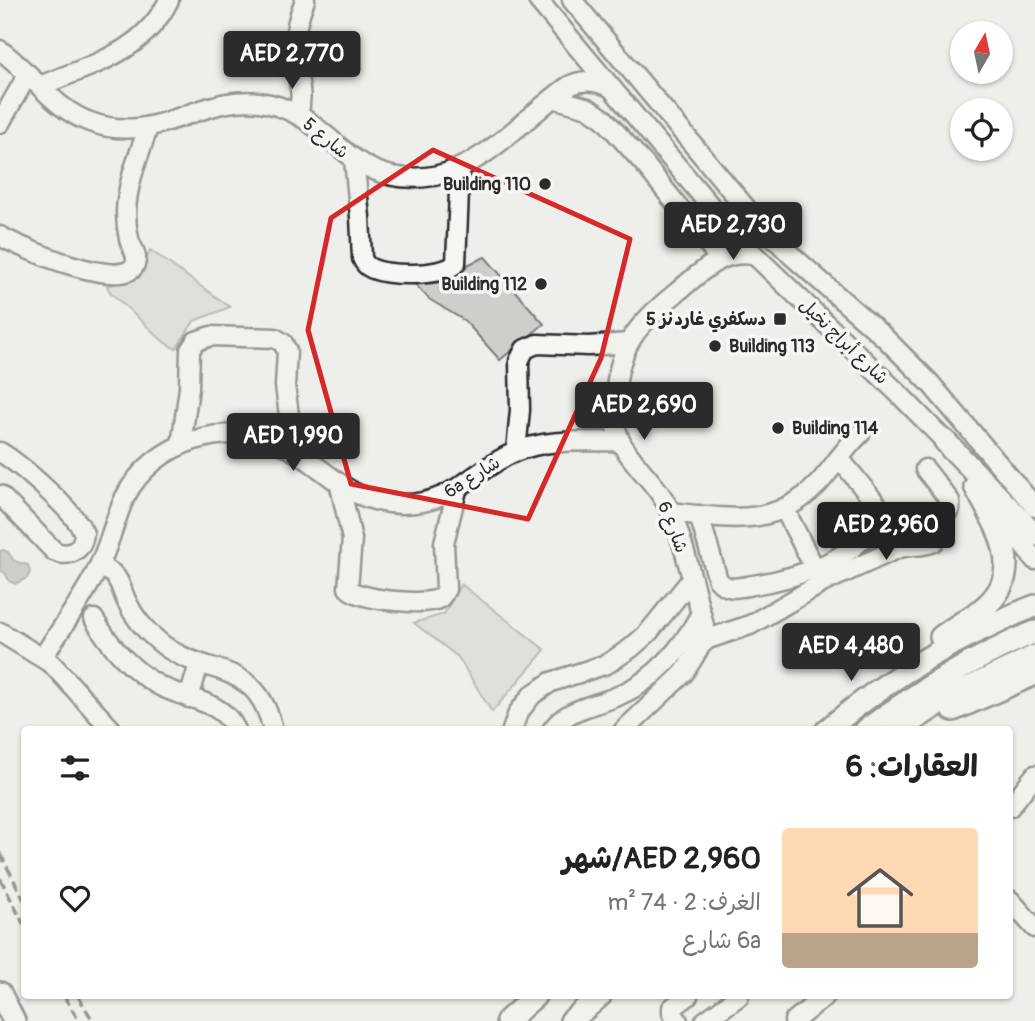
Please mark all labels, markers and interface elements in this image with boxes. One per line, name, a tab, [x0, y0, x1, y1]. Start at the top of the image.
north arrow	[950, 21, 1013, 84]
map controls	[950, 21, 1013, 161]
pin: AED 2,770	[212, 32, 372, 91]
text: AED 2,770	[239, 39, 345, 68]
button: locate	[950, 98, 1013, 161]
street label: شارع 5	[298, 113, 353, 164]
place label: Building 110	[443, 173, 531, 196]
marker: Building 110	[537, 176, 553, 192]
pin: AED 2,730	[653, 202, 813, 262]
text: AED 2,730	[680, 210, 786, 239]
place label: Building 112	[441, 273, 527, 296]
marker: Building 112	[533, 276, 549, 292]
street label: شارع أبراج نخيل	[794, 293, 893, 390]
place label: دسكفري غاردنز 5	[646, 308, 766, 333]
marker: دسكفري غاردنز 5	[772, 311, 788, 327]
place label: Building 113	[729, 335, 815, 358]
marker: Building 113	[707, 338, 723, 354]
pin: AED 2,690	[564, 382, 724, 442]
text: AED 2,690	[591, 390, 697, 419]
pin: AED 1,990	[213, 414, 373, 473]
place label: Building 114	[792, 417, 879, 440]
marker: Building 114	[770, 420, 786, 436]
text: AED 1,990	[243, 421, 343, 450]
street label: 6a شارع	[440, 451, 505, 504]
street label: شارع 6	[652, 498, 693, 556]
pin: AED 2,960	[806, 503, 966, 562]
text: AED 2,960	[833, 510, 939, 539]
pin: AED 4,480	[771, 624, 931, 683]
text: AED 4,480	[798, 631, 904, 660]
text: العقارات: 6	[846, 748, 978, 785]
icon: filters	[56, 749, 94, 787]
text: AED 2,960/شهر	[562, 840, 761, 877]
icon: home	[838, 856, 922, 940]
icon: heart	[56, 879, 94, 917]
text: الغرف: 2 · 74 m²	[608, 888, 761, 917]
text: 6a شارع	[682, 926, 761, 955]

